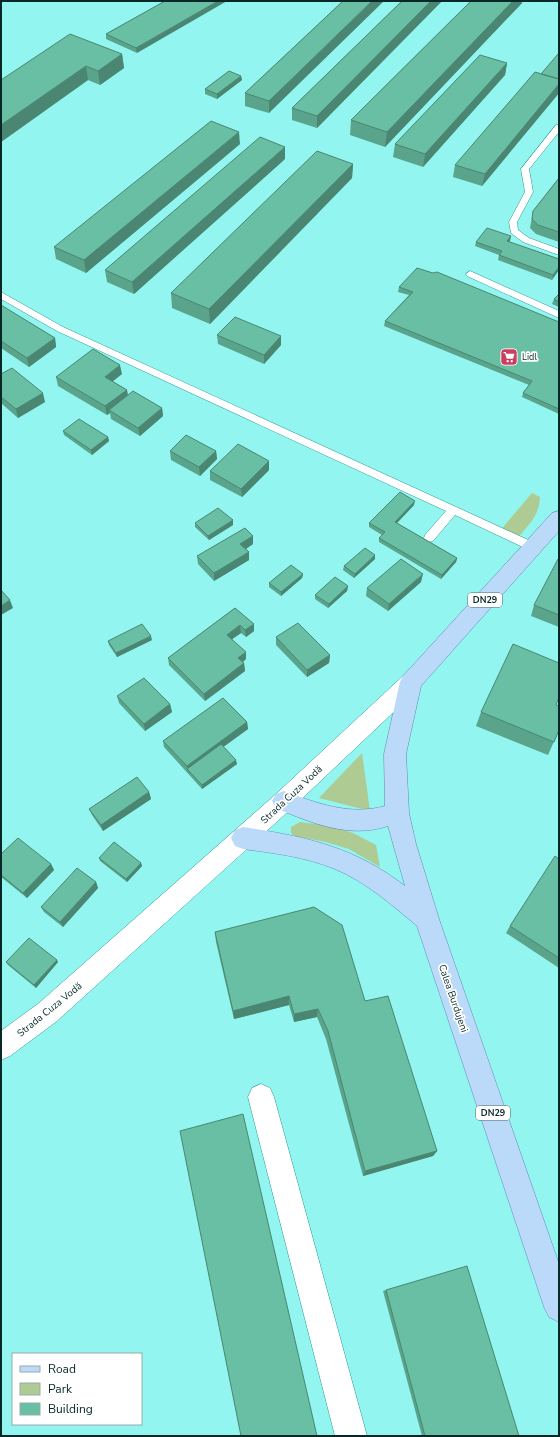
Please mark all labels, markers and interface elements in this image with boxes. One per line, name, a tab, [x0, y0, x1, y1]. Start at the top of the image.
supermarket icon: Lidl	[499, 347, 519, 367]
place label: Lidl	[522, 351, 537, 363]
road number: DN29	[468, 593, 502, 607]
street label: Strada Cuza Vodă	[258, 762, 326, 827]
street label: Calea Burdujeni	[435, 962, 471, 1034]
street label: Strada Cuza Vodă	[14, 979, 85, 1040]
road number: DN29	[476, 1106, 510, 1120]
legend	[12, 1353, 142, 1425]
text: Road	[48, 1361, 76, 1377]
text: Park	[48, 1381, 73, 1397]
text: Building	[48, 1401, 93, 1417]

